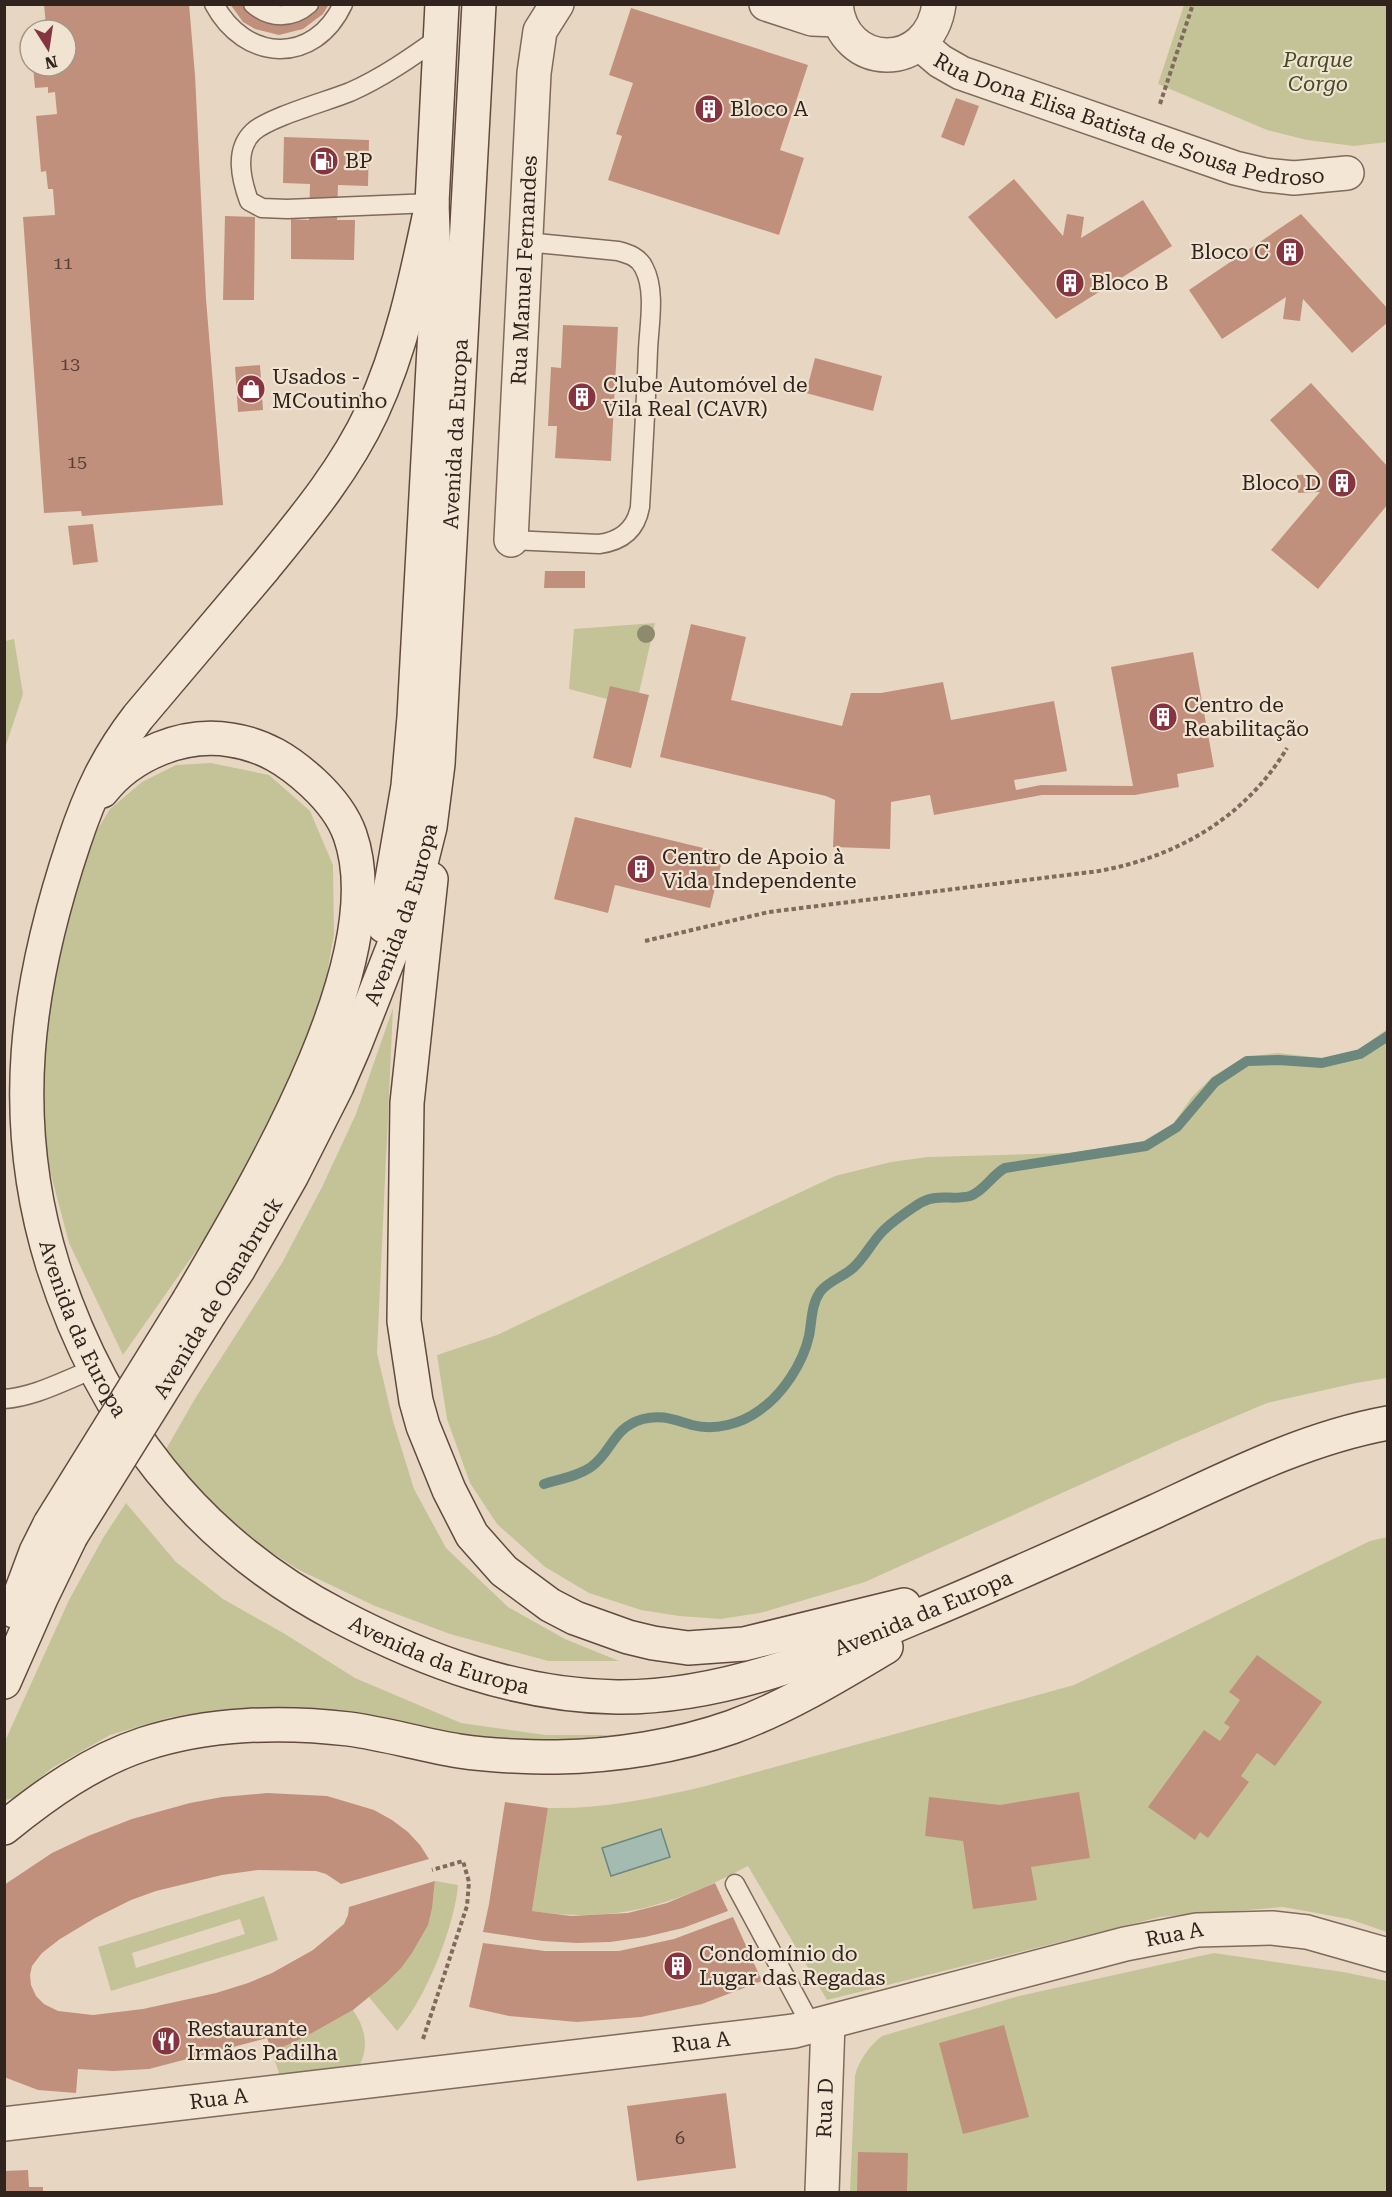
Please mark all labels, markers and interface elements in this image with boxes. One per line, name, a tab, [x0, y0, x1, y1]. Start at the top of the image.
north arrow	[18, 18, 78, 78]
street label: Rua Dona Elisa Batista de Sousa Pedroso	[930, 48, 1325, 190]
park label: Parque Corgo	[1282, 48, 1353, 96]
text: N	[43, 52, 59, 73]
building icon: Bloco A	[693, 93, 725, 125]
place label: Bloco A	[730, 97, 808, 121]
fuel station icon: BP	[308, 145, 340, 177]
place label: BP	[345, 149, 373, 173]
street label: Rua Manuel Fernandes	[507, 155, 542, 386]
building icon: Bloco C	[1274, 236, 1306, 268]
place label: Bloco C	[1191, 240, 1269, 264]
house number: 11	[53, 252, 73, 273]
building icon: Bloco B	[1054, 267, 1086, 299]
place label: Bloco B	[1091, 271, 1168, 295]
street label: Avenida da Europa	[439, 337, 473, 530]
house number: 13	[60, 353, 80, 374]
place label: Usados - MCoutinho	[272, 365, 387, 413]
shop icon: Usados - MCoutinho	[235, 373, 267, 405]
place label: Clube Automóvel de Vila Real (CAVR)	[603, 373, 808, 421]
building icon: Clube Automóvel de Vila Real (CAVR)	[566, 381, 598, 413]
house number: 15	[67, 451, 87, 472]
building icon: Bloco D	[1326, 467, 1358, 499]
place label: Bloco D	[1241, 471, 1321, 495]
place label: Centro de Reabilitação	[1184, 693, 1309, 741]
building icon: Centro de Reabilitação	[1147, 701, 1179, 733]
street label: Avenida da Europa	[360, 820, 443, 1009]
place label: Centro de Apoio à Vida Independente	[662, 845, 856, 893]
building icon: Centro de Apoio à Vida Independente	[625, 853, 657, 885]
street label: Avenida de Osnabruck	[149, 1193, 287, 1403]
street label: Avenida da Europa	[34, 1238, 132, 1422]
street label: Avenida da Europa	[831, 1565, 1016, 1661]
street label: Avenida da Europa	[345, 1611, 532, 1699]
street label: Rua A	[1143, 1917, 1206, 1952]
place label: Condomínio do Lugar das Regadas	[699, 1942, 886, 1990]
building icon: Condomínio do Lugar das Regadas	[662, 1950, 694, 1982]
place label: Restaurante Irmãos Padilha	[187, 2017, 338, 2065]
restaurant icon: Restaurante Irmãos Padilha	[150, 2025, 182, 2057]
street label: Rua A	[671, 2027, 732, 2057]
street label: Rua D	[812, 2078, 838, 2139]
street label: Rua A	[188, 2083, 249, 2114]
house number: 6	[675, 2127, 685, 2148]

